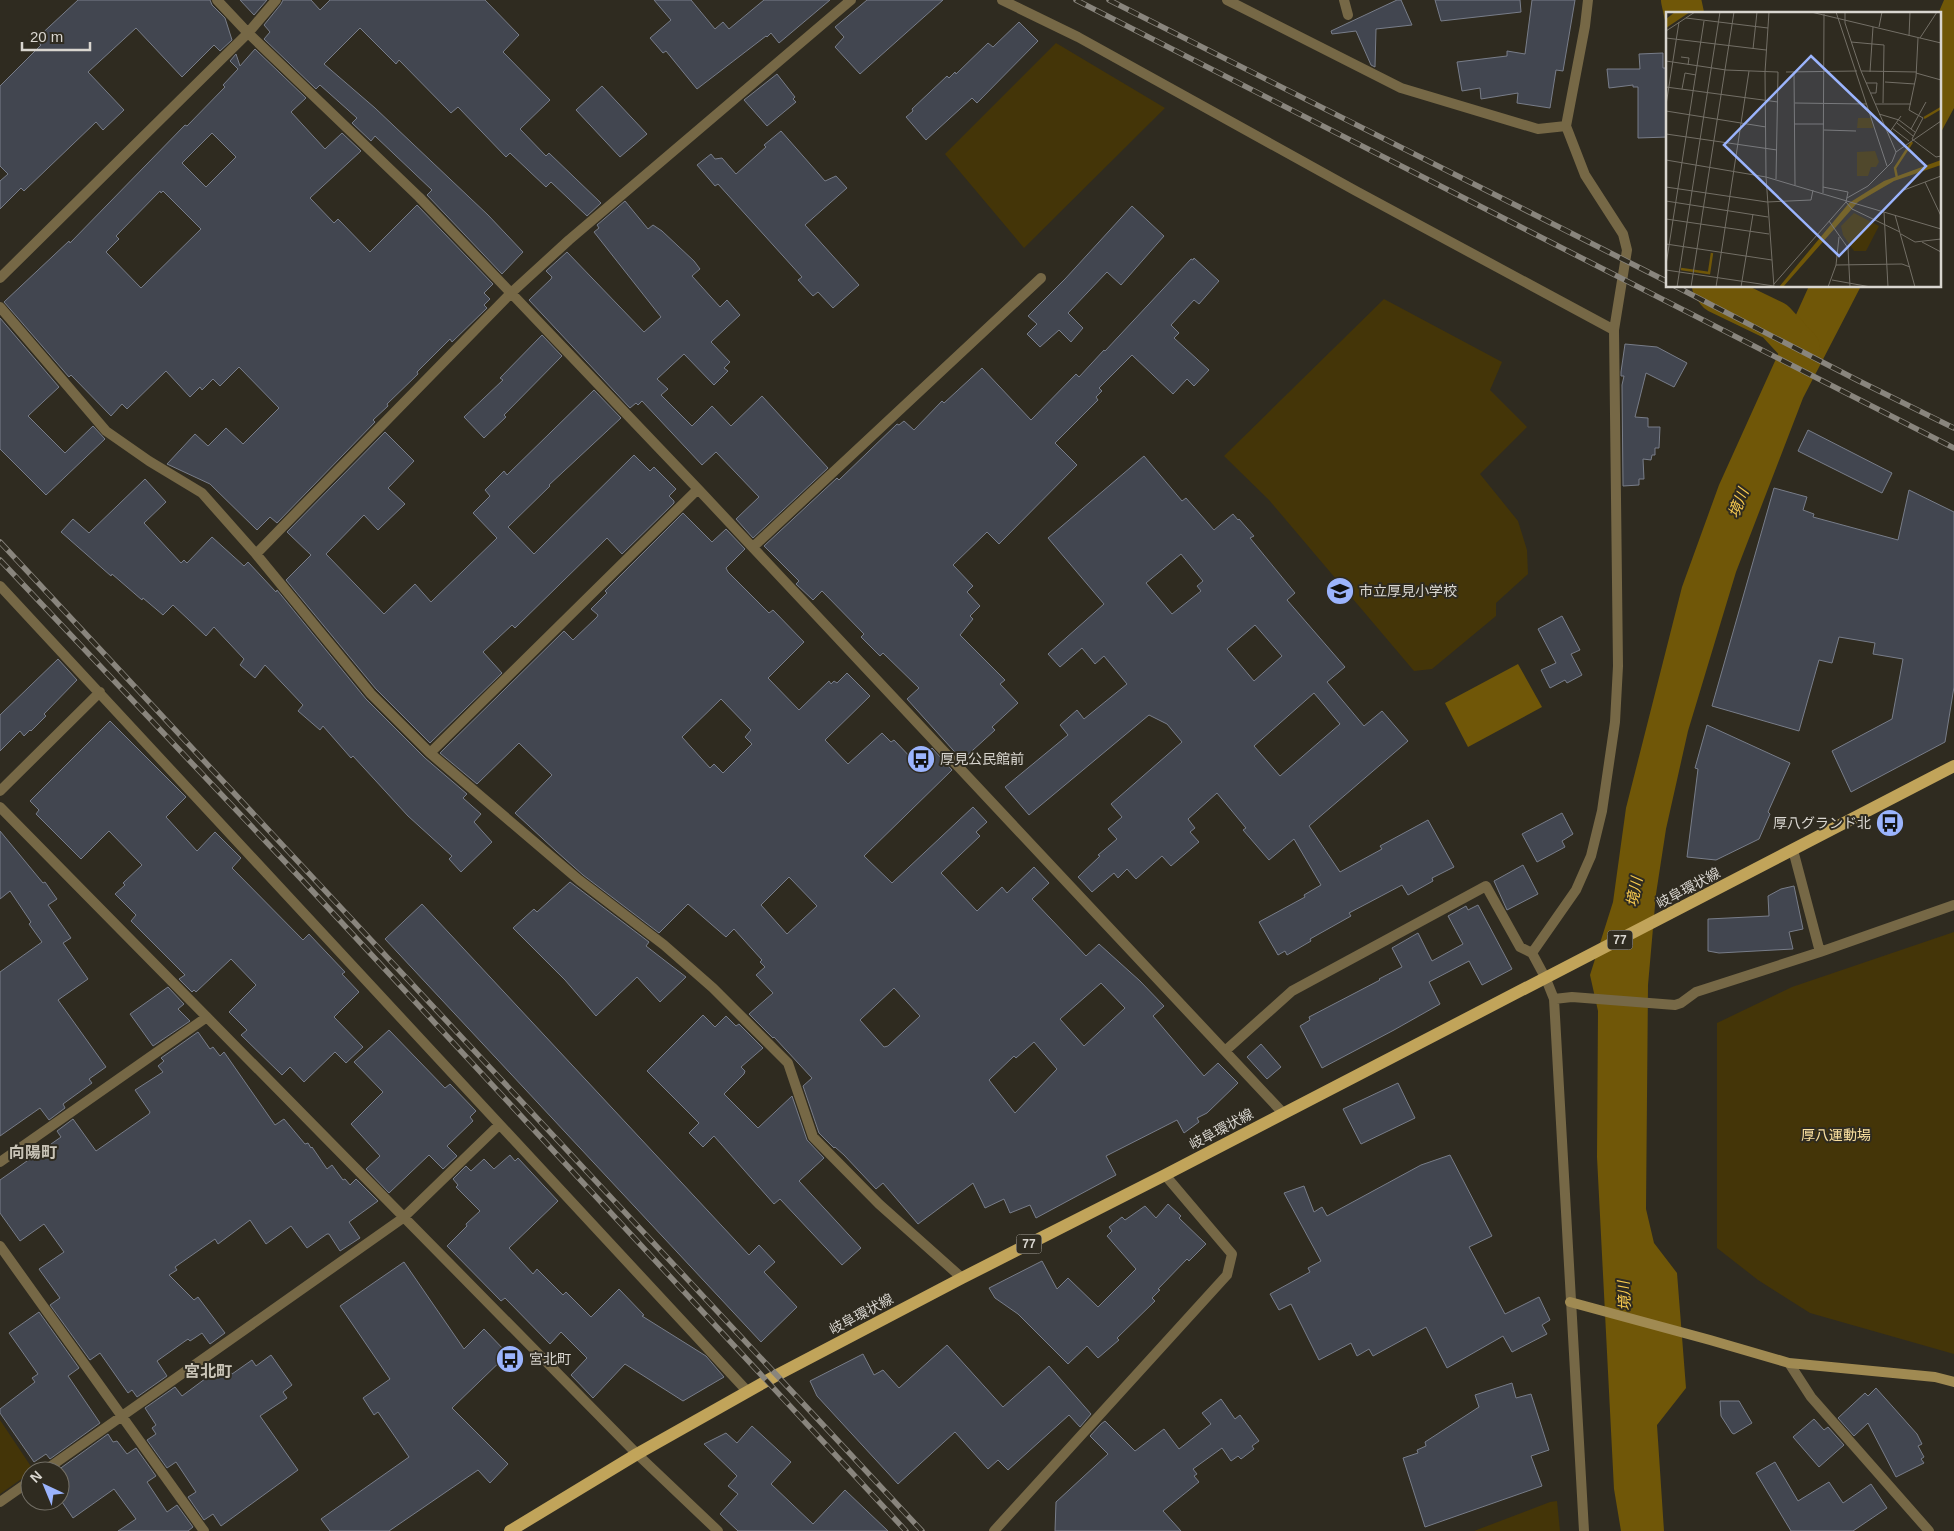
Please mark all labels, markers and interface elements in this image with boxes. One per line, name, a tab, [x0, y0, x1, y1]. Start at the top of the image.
inset map	[1666, 12, 1942, 288]
scale bar	[22, 20, 90, 52]
text: 20 m	[30, 28, 63, 45]
water label: 境川	[1724, 484, 1752, 520]
school or university icon: 市立厚見小学校	[1325, 576, 1355, 606]
place label: 市立厚見小学校	[1359, 583, 1457, 599]
bus stop icon: 厚見公民館前	[906, 744, 936, 774]
place label: 厚見公民館前	[940, 751, 1024, 767]
bus stop icon: 厚八グランド北	[1875, 808, 1905, 838]
place label: 厚八グランド北	[1773, 815, 1871, 831]
street label: 岐阜環状線	[1653, 865, 1723, 911]
water label: 境川	[1623, 874, 1645, 908]
road number: 77	[1608, 930, 1632, 950]
street label: 岐阜環状線	[1186, 1106, 1256, 1152]
park label: 厚八運動場	[1801, 1127, 1871, 1143]
district label: 向陽町	[9, 1144, 57, 1161]
road number: 77	[1016, 1234, 1042, 1254]
water label: 境川	[1615, 1279, 1633, 1311]
street label: 岐阜環状線	[826, 1291, 896, 1337]
bus stop icon: 宮北町	[495, 1344, 525, 1374]
place label: 宮北町	[529, 1351, 571, 1367]
district label: 宮北町	[184, 1363, 232, 1380]
north arrow	[20, 1461, 70, 1511]
text: N	[27, 1467, 45, 1486]

